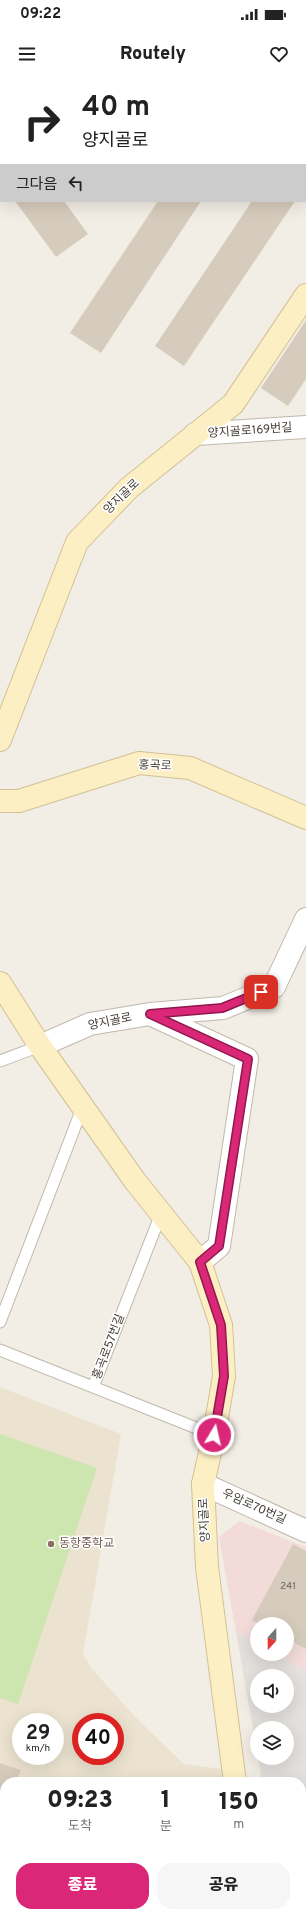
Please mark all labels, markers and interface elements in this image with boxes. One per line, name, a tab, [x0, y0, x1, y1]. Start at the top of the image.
text: 09:22	[20, 5, 61, 24]
icon: menu	[16, 43, 38, 65]
text: Routely	[120, 43, 186, 66]
icon: heart	[268, 43, 290, 65]
text: 40 m	[82, 90, 150, 126]
icon: right	[16, 96, 68, 148]
text: 양지골로	[82, 130, 148, 153]
icon: left	[65, 172, 87, 194]
text: 그다음	[16, 176, 57, 195]
street label: 양지골로169번길	[207, 420, 293, 442]
street label: 양지골로	[101, 476, 143, 518]
street label: 홍곡로	[138, 757, 172, 775]
pin	[244, 975, 278, 1009]
icon: arrive	[250, 981, 272, 1003]
street label: 양지골로	[87, 1010, 133, 1034]
street label: 홍곡로57번길	[89, 1312, 129, 1382]
position arrow	[193, 1414, 235, 1456]
street label: 우암로70번길	[219, 1486, 289, 1528]
street label: 양지골로	[196, 1498, 214, 1542]
place label: 동항중학교	[59, 1536, 114, 1552]
marker: 동항중학교	[46, 1539, 56, 1549]
house number: 241	[280, 1580, 296, 1593]
north arrow	[250, 1617, 294, 1661]
map controls	[250, 1617, 294, 1765]
button: sound	[250, 1669, 294, 1713]
speed limit sign: 40	[72, 1713, 124, 1765]
text: 29	[26, 1721, 50, 1747]
button: layers	[250, 1721, 294, 1765]
text: km/h	[26, 1742, 50, 1755]
text: 09:23	[47, 1786, 113, 1816]
text: 1	[161, 1786, 171, 1816]
text: 150	[219, 1788, 259, 1818]
text: m	[233, 1817, 244, 1833]
text: 도착	[68, 1819, 92, 1835]
text: 분	[160, 1819, 172, 1835]
button: 종료	[16, 1863, 149, 1909]
button: 공유	[157, 1863, 290, 1909]

